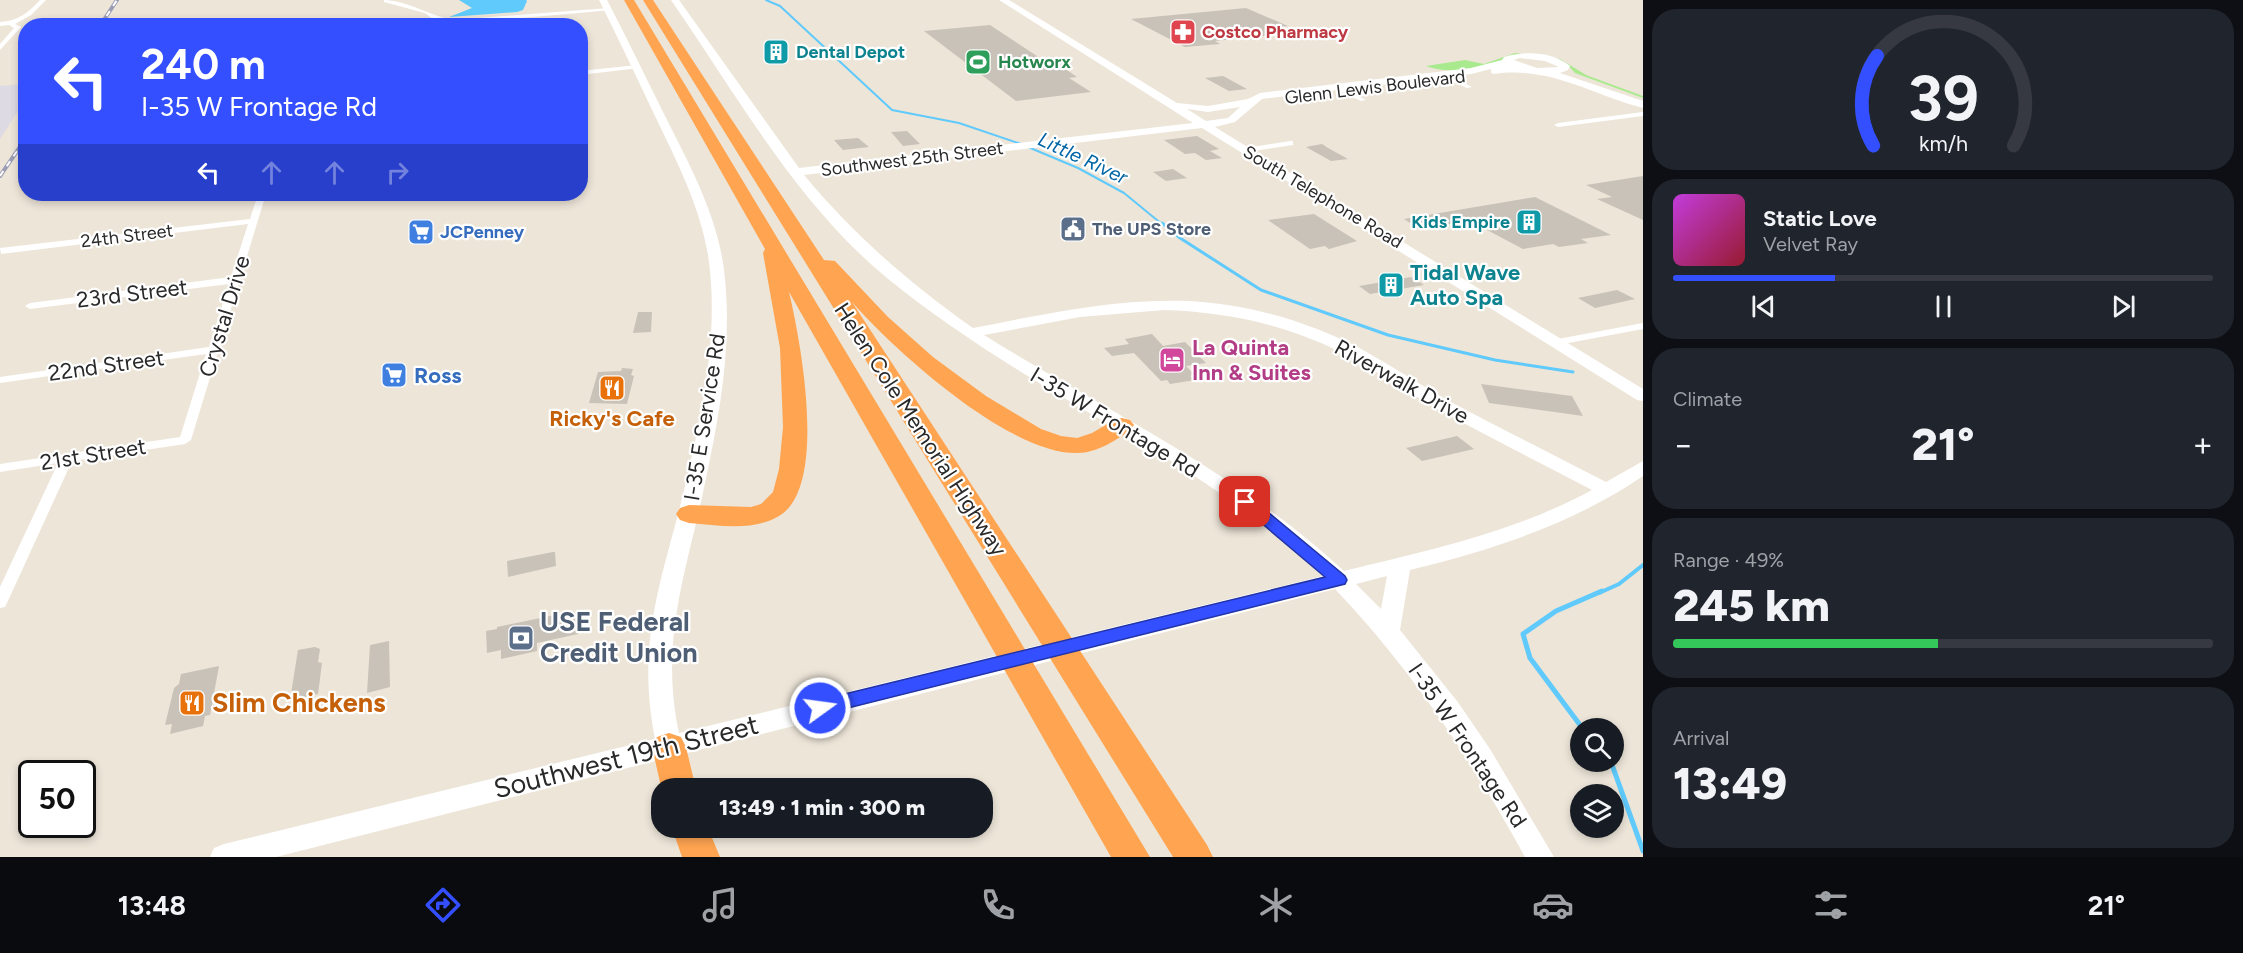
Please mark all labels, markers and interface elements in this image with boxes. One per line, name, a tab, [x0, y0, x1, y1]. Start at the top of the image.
pharmacy icon: Costco Pharmacy	[1168, 17, 1198, 47]
place label: Costco Pharmacy	[1202, 21, 1349, 43]
building icon: Dental Depot	[761, 37, 791, 67]
text: 240 m	[141, 39, 266, 90]
place label: Dental Depot	[796, 41, 905, 63]
icon: left	[42, 42, 120, 120]
sports icon: Hotworx	[963, 47, 993, 77]
place label: Hotworx	[998, 51, 1071, 73]
text: 39	[1908, 61, 1978, 136]
street label: Glenn Lewis Boulevard	[1283, 65, 1467, 109]
text: I-35 W Frontage Rd	[141, 90, 377, 123]
water label: Little River	[1034, 127, 1133, 190]
text: km/h	[1919, 132, 1967, 157]
street label: Southwest 25th Street	[819, 137, 1005, 181]
street label: South Telephone Road	[1239, 141, 1407, 253]
icon: left	[192, 156, 225, 189]
icon: ahead	[255, 156, 288, 189]
icon: ahead	[318, 156, 351, 189]
icon: right	[381, 156, 414, 189]
text: Static Love	[1763, 205, 1877, 232]
building icon: Kids Empire	[1514, 207, 1544, 237]
place label: Kids Empire	[1411, 211, 1510, 233]
public building icon: The UPS Store	[1058, 214, 1088, 244]
supermarket icon: JCPenney	[406, 217, 436, 247]
place label: The UPS Store	[1092, 218, 1211, 240]
street label: 24th Street	[80, 219, 175, 253]
place label: JCPenney	[440, 221, 525, 243]
text: Velvet Ray	[1763, 232, 1858, 256]
street label: Crystal Drive	[193, 252, 256, 380]
place label: Tidal Wave Auto Spa	[1410, 259, 1520, 311]
building icon: Tidal Wave Auto Spa	[1376, 270, 1406, 300]
street label: 23rd Street	[75, 273, 189, 314]
icon: previous	[1747, 290, 1780, 323]
icon: pause	[1927, 290, 1960, 323]
icon: next	[2107, 290, 2140, 323]
street label: Helen Cole Memorial Highway	[829, 298, 1013, 561]
street label: I-35 E Service Rd	[678, 331, 731, 503]
street label: Riverwalk Drive	[1330, 333, 1474, 429]
place label: La Quinta Inn & Suites	[1192, 334, 1311, 386]
street label: 22nd Street	[46, 344, 166, 387]
hotel icon: La Quinta Inn & Suites	[1157, 345, 1187, 375]
supermarket icon: Ross	[379, 360, 409, 390]
street label: I-35 W Frontage Rd	[1025, 361, 1204, 484]
place label: Ross	[414, 362, 461, 389]
restaurant icon: Ricky's Cafe	[597, 373, 627, 403]
text: Climate	[1673, 387, 1742, 411]
place label: Ricky's Cafe	[549, 405, 675, 432]
text: 21°	[1912, 417, 1974, 471]
text: −	[1673, 425, 1694, 464]
text: +	[2192, 425, 2213, 464]
street label: 21st Street	[38, 433, 148, 476]
pin	[1219, 476, 1270, 527]
icon: arrive	[1228, 485, 1261, 518]
text: Range · 49%	[1673, 548, 1784, 572]
text: 245 km	[1673, 578, 1830, 632]
place label: USE Federal Credit Union	[540, 605, 698, 669]
bank icon: USE Federal Credit Union	[506, 623, 536, 653]
street label: I-35 W Frontage Rd	[1403, 658, 1533, 833]
position arrow	[788, 676, 852, 740]
place label: Slim Chickens	[212, 686, 386, 719]
restaurant icon: Slim Chickens	[177, 688, 207, 718]
street label: Southwest 19th Street	[490, 708, 762, 805]
map controls	[1570, 718, 1624, 838]
button: search	[1570, 718, 1624, 772]
text: Arrival	[1673, 726, 1729, 750]
text: 13:49	[1673, 756, 1787, 810]
speed limit sign: 50	[18, 760, 96, 838]
button: layers	[1570, 784, 1624, 838]
text: 13:49 · 1 min · 300 m	[719, 794, 925, 821]
icon: directions	[422, 884, 464, 926]
icon: music	[699, 884, 741, 926]
icon: phone	[977, 884, 1019, 926]
icon: climate	[1255, 884, 1297, 926]
icon: car	[1532, 884, 1574, 926]
icon: filters	[1810, 884, 1852, 926]
text: 13:48	[118, 889, 186, 922]
text: 21°	[2088, 889, 2125, 922]

